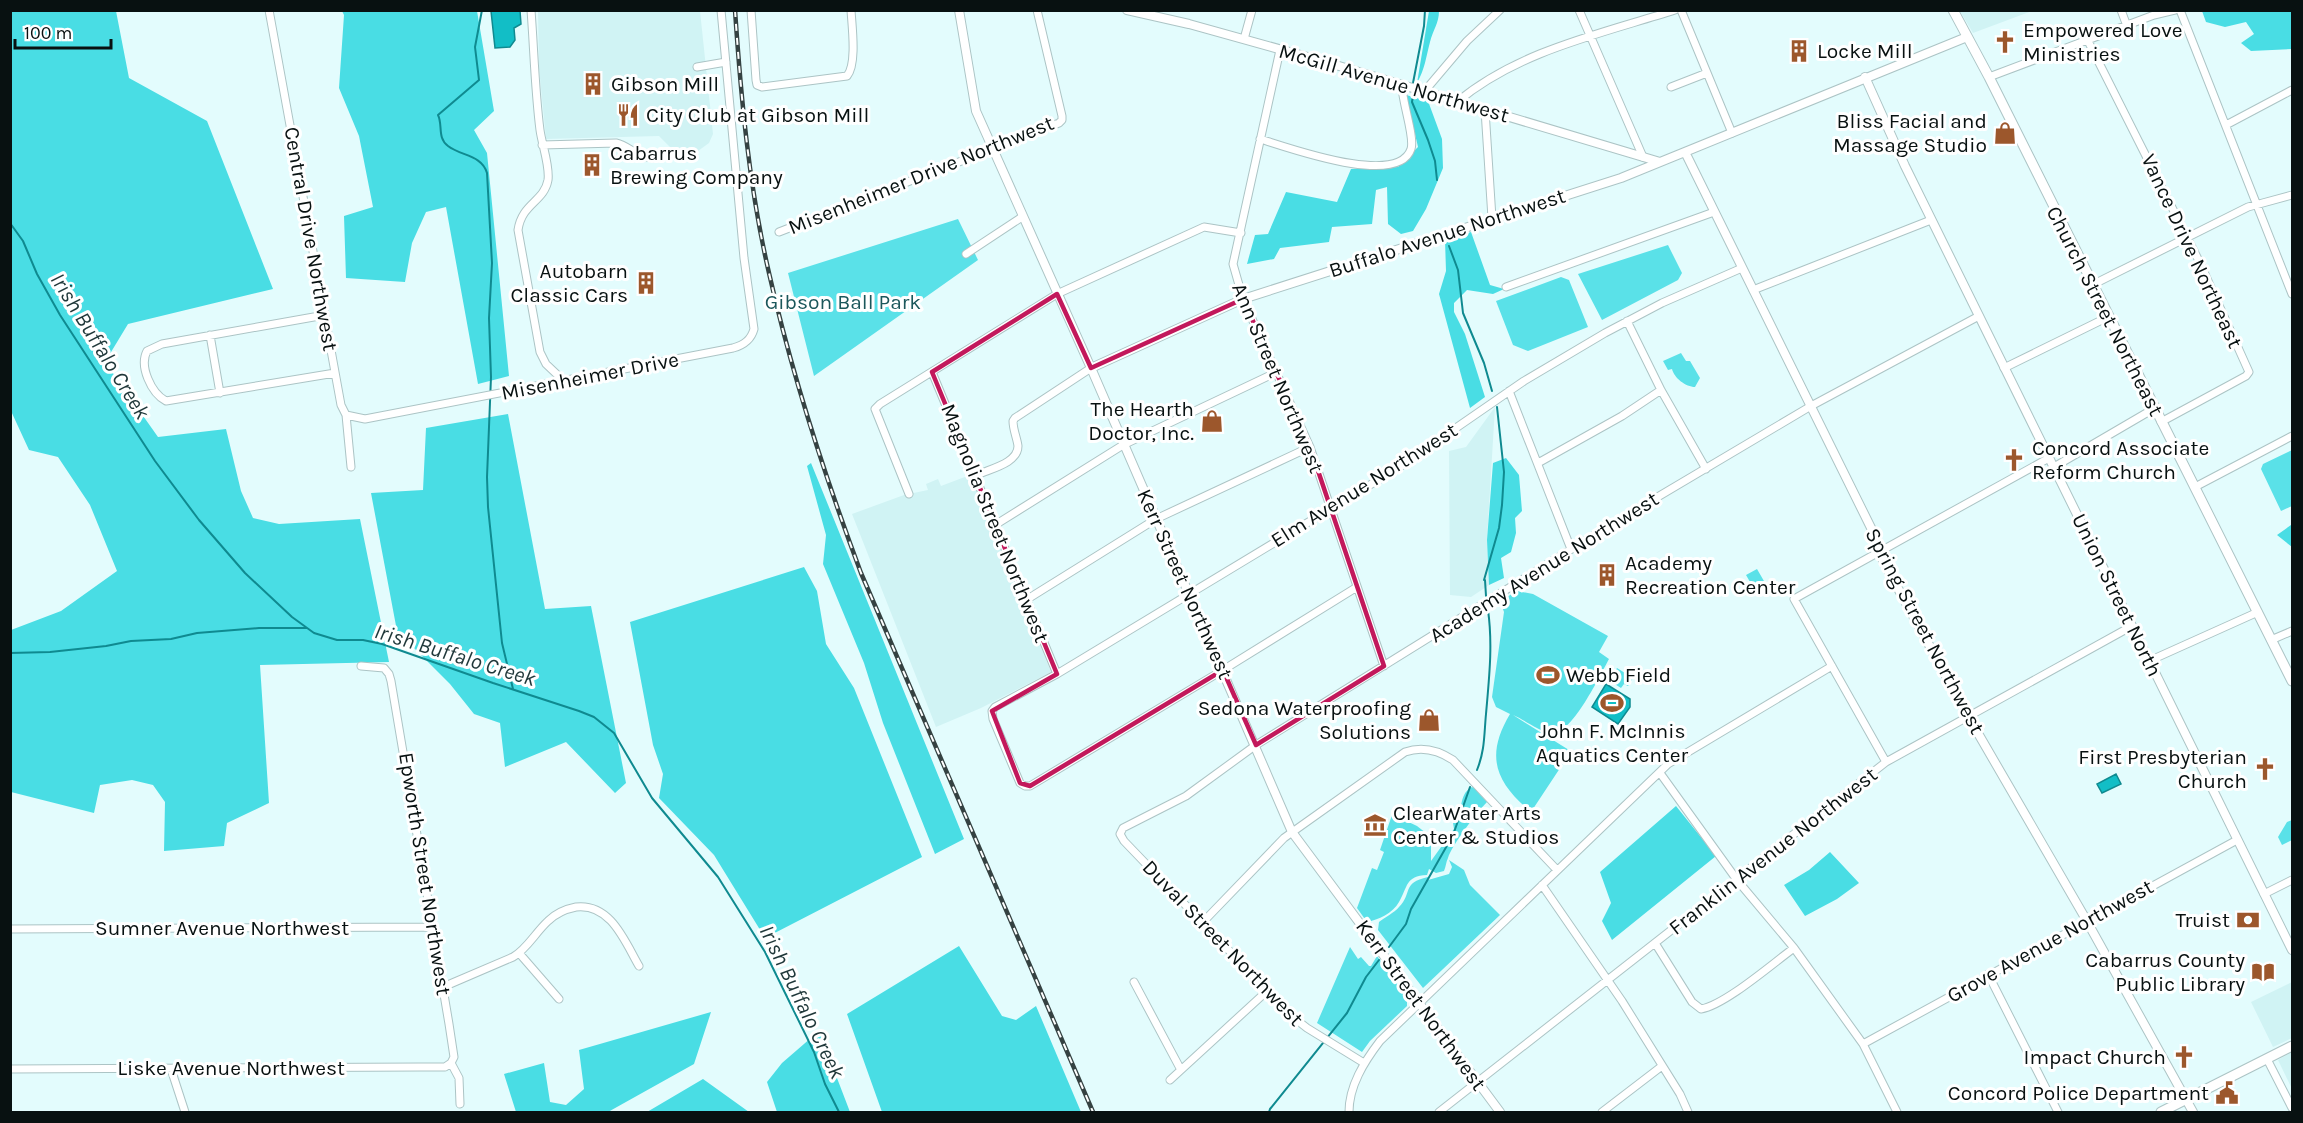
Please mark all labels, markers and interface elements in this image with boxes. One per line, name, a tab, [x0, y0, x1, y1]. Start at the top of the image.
scale bar	[15, 12, 111, 50]
place label: Empowered Love Ministries	[2023, 18, 2183, 66]
text: 100 m	[24, 22, 72, 44]
church icon: Empowered Love Ministries	[1992, 29, 2018, 55]
building icon: Locke Mill	[1786, 38, 1812, 64]
street label: McGill Avenue Northwest	[1276, 39, 1512, 127]
place label: Locke Mill	[1817, 39, 1913, 63]
building icon: Gibson Mill	[580, 71, 606, 97]
place label: Gibson Mill	[611, 72, 719, 96]
restaurant icon: City Club at Gibson Mill	[615, 102, 641, 128]
place label: City Club at Gibson Mill	[646, 103, 869, 127]
place label: Bliss Facial and Massage Studio	[1833, 109, 1987, 157]
street label: Misenheimer Drive Northwest	[785, 111, 1057, 239]
shop icon: Bliss Facial and Massage Studio	[1992, 120, 2018, 146]
street label: Central Drive Northwest	[279, 125, 343, 353]
place label: Cabarrus Brewing Company	[610, 141, 783, 189]
street label: Vance Drive Northeast	[2136, 150, 2248, 352]
building icon: Cabarrus Brewing Company	[579, 152, 605, 178]
street label: Buffalo Avenue Northwest	[1326, 183, 1568, 283]
street label: Church Street Northeast	[2042, 202, 2168, 420]
place label: Autobarn Classic Cars	[510, 259, 628, 307]
water label: Irish Buffalo Creek	[45, 268, 156, 425]
building icon: Autobarn Classic Cars	[633, 270, 659, 296]
street label: Ann Street Northwest	[1227, 279, 1329, 477]
park label: Gibson Ball Park	[765, 290, 921, 314]
street label: Misenheimer Drive	[499, 347, 681, 405]
place label: The Hearth Doctor, Inc.	[1088, 397, 1194, 445]
street label: Magnolia Street Northwest	[936, 400, 1054, 646]
shop icon: The Hearth Doctor, Inc.	[1199, 408, 1225, 434]
street label: Elm Avenue Northwest	[1266, 418, 1462, 552]
place label: Concord Associate Reform Church	[2032, 436, 2209, 484]
church icon: Concord Associate Reform Church	[2001, 447, 2027, 473]
street label: Kerr Street Northwest	[1132, 485, 1238, 683]
street label: Academy Avenue Northwest	[1425, 487, 1663, 647]
street label: Union Street North	[2067, 510, 2167, 680]
street label: Spring Street Northwest	[1860, 524, 1990, 738]
place label: Academy Recreation Center	[1625, 551, 1796, 599]
building icon: Academy Recreation Center	[1594, 562, 1620, 588]
water label: Irish Buffalo Creek	[371, 618, 540, 692]
sports icon: Webb Field	[1535, 662, 1561, 688]
place label: Webb Field	[1566, 663, 1671, 687]
sports icon: John F. McInnis Aquatics Center	[1599, 690, 1625, 716]
place label: Sedona Waterproofing Solutions	[1198, 696, 1411, 744]
shop icon: Sedona Waterproofing Solutions	[1416, 707, 1442, 733]
place label: John F. McInnis Aquatics Center	[1536, 719, 1689, 767]
place label: First Presbyterian Church	[2078, 745, 2247, 793]
street label: Epworth Street Northwest	[394, 751, 456, 997]
church icon: First Presbyterian Church	[2252, 756, 2278, 782]
street label: Franklin Avenue Northwest	[1664, 762, 1882, 940]
place label: ClearWater Arts Center & Studios	[1393, 801, 1559, 849]
museum icon: ClearWater Arts Center & Studios	[1362, 812, 1388, 838]
street label: Duval Street Northwest	[1138, 855, 1309, 1031]
street label: Grove Avenue Northwest	[1943, 874, 2157, 1008]
bank icon: Truist	[2235, 907, 2261, 933]
place label: Truist	[2176, 908, 2230, 932]
street label: Kerr Street Northwest	[1351, 915, 1491, 1095]
street label: Sumner Avenue Northwest	[95, 916, 349, 940]
water label: Irish Buffalo Creek	[754, 921, 851, 1084]
place label: Cabarrus County Public Library	[2085, 948, 2245, 996]
library icon: Cabarrus County Public Library	[2250, 959, 2276, 985]
church icon: Impact Church	[2171, 1044, 2197, 1070]
place label: Impact Church	[2024, 1045, 2166, 1069]
street label: Liske Avenue Northwest	[117, 1056, 345, 1080]
public building icon: Concord Police Department	[2214, 1080, 2240, 1106]
place label: Concord Police Department	[1948, 1081, 2209, 1105]

